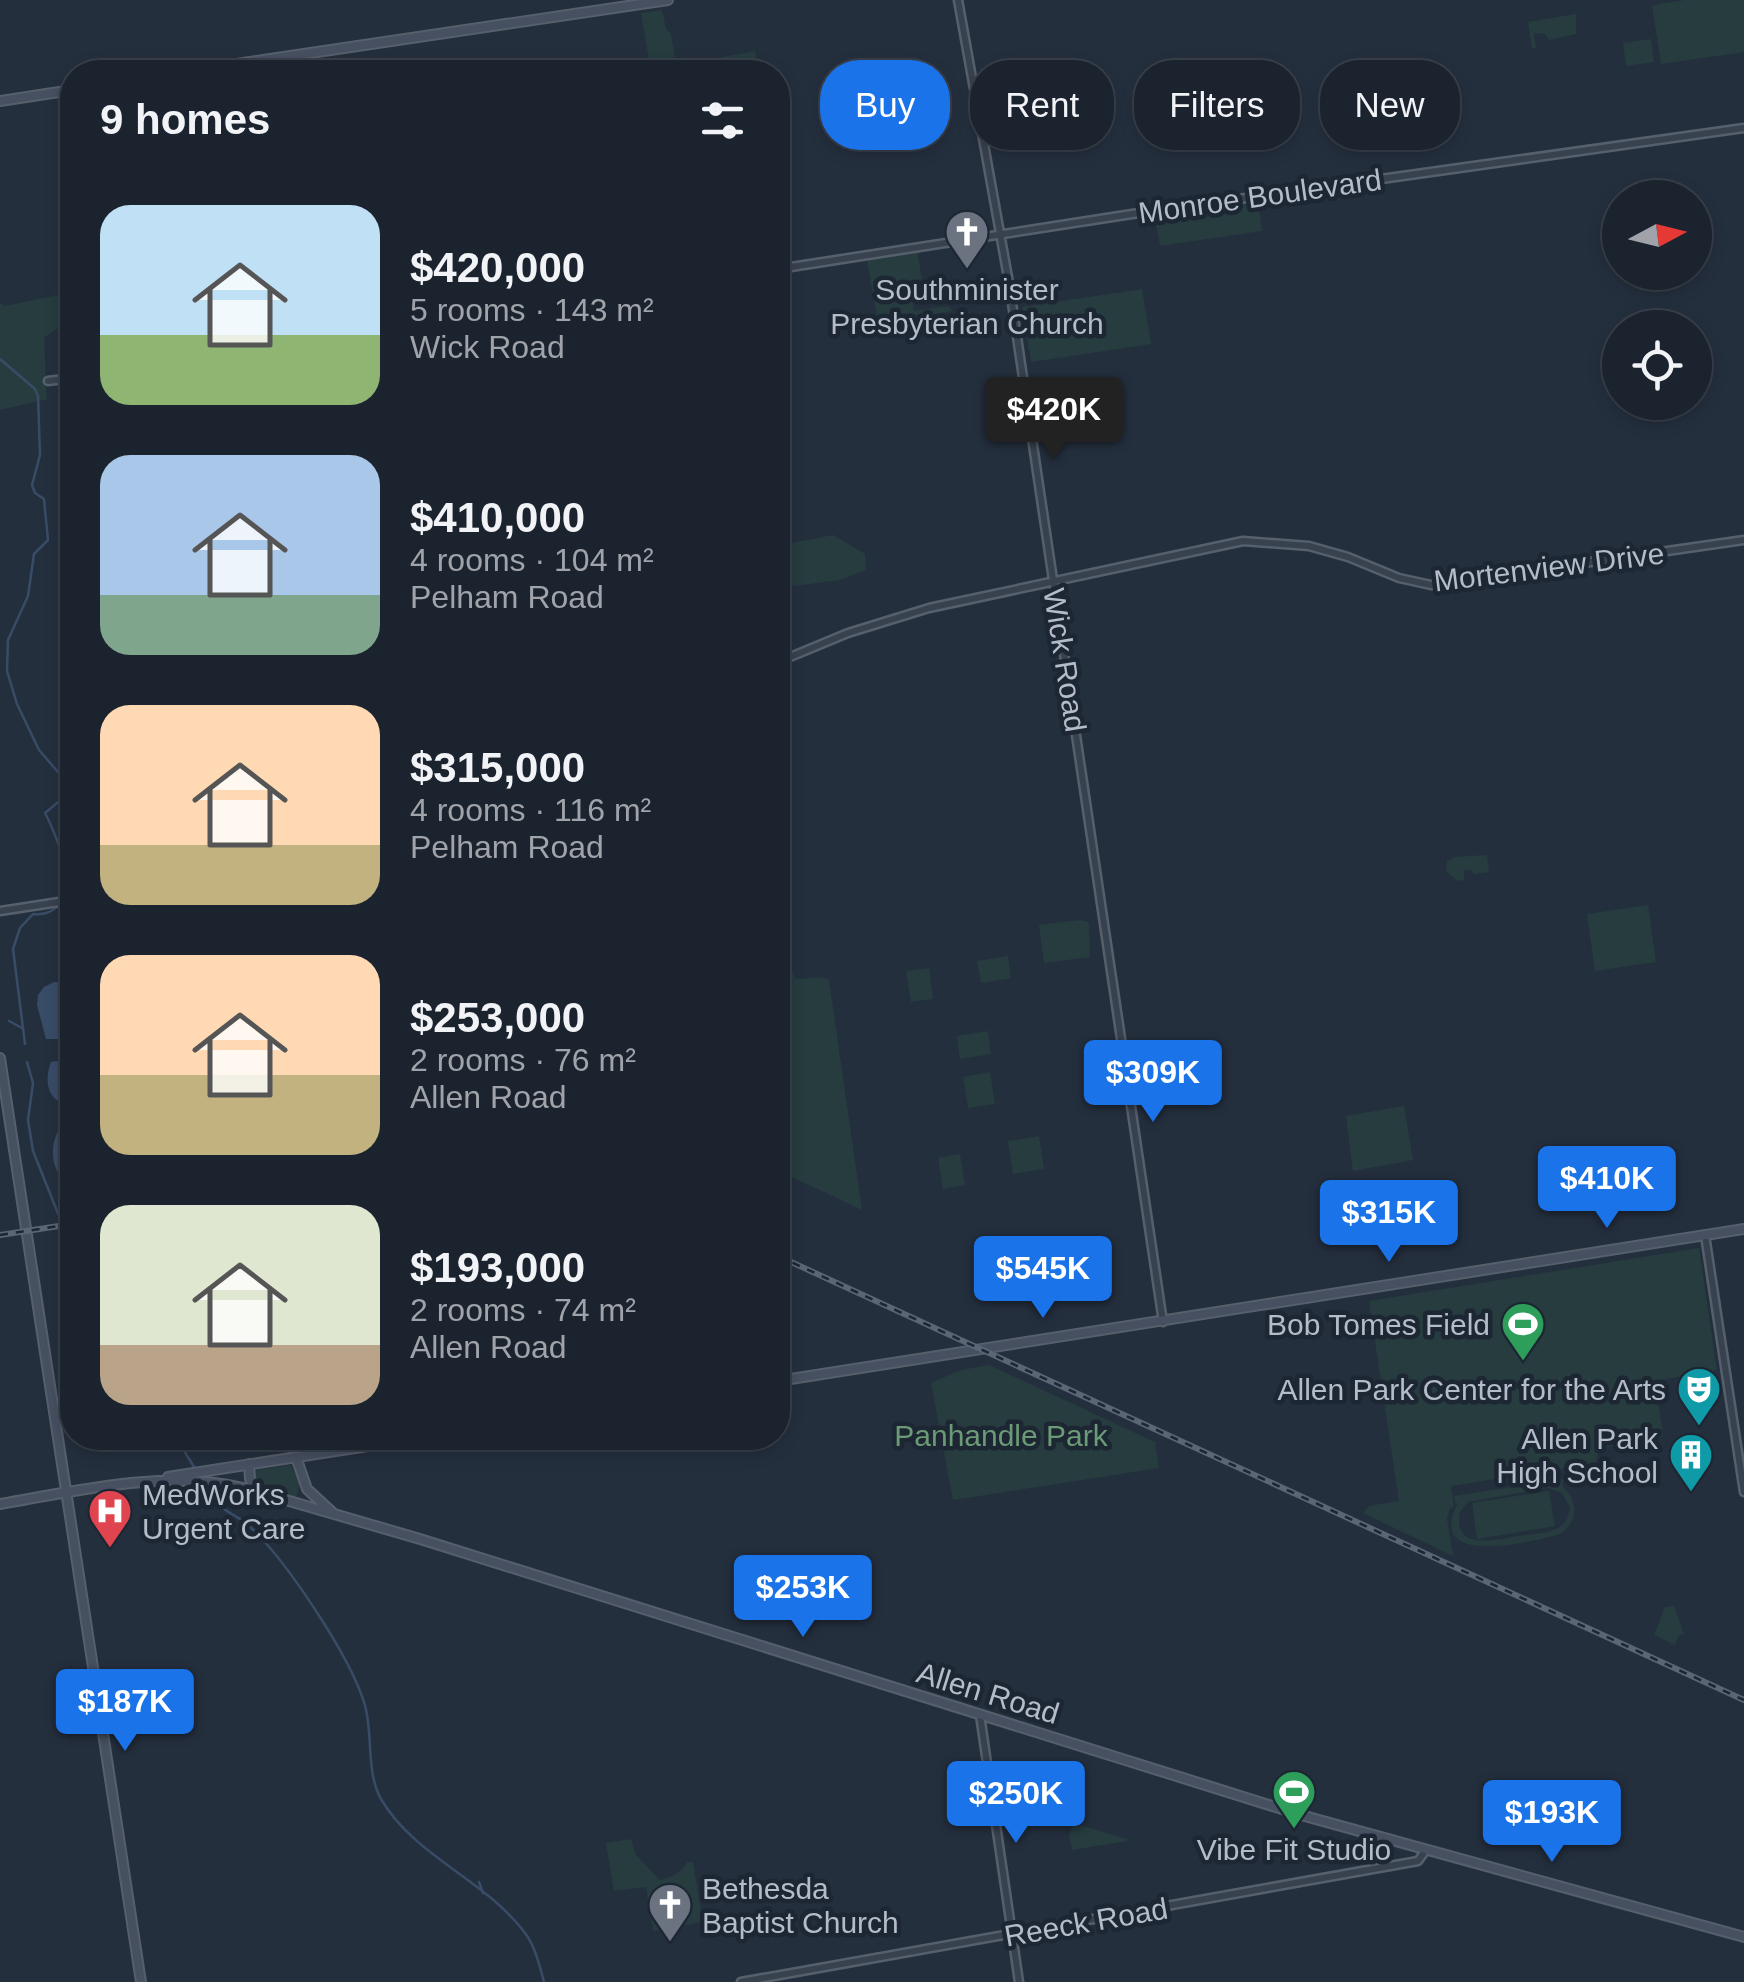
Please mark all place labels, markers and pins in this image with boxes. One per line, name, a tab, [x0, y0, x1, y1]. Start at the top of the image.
church icon: Southminister Presbyterian Church	[944, 209, 990, 270]
place label: Southminister Presbyterian Church	[830, 273, 1104, 340]
pin: $420K	[984, 377, 1124, 462]
pin: $309K	[1083, 1040, 1223, 1125]
pin: $410K	[1537, 1146, 1677, 1231]
pin: $315K	[1319, 1180, 1459, 1265]
pin: $545K	[973, 1236, 1113, 1321]
sports icon: Bob Tomes Field	[1500, 1301, 1546, 1362]
place label: Bob Tomes Field	[1267, 1308, 1490, 1341]
theatre icon: Allen Park Center for the Arts	[1676, 1366, 1722, 1427]
place label: Allen Park Center for the Arts	[1277, 1373, 1666, 1406]
place label: Allen Park High School	[1496, 1422, 1659, 1489]
building icon: Allen Park High School	[1668, 1432, 1714, 1493]
place label: MedWorks Urgent Care	[142, 1478, 305, 1545]
hospital icon: MedWorks Urgent Care	[87, 1488, 133, 1549]
pin: $253K	[733, 1555, 873, 1640]
pin: $187K	[55, 1669, 195, 1754]
pin: $250K	[946, 1761, 1086, 1846]
sports icon: Vibe Fit Studio	[1271, 1769, 1317, 1830]
pin: $193K	[1482, 1780, 1622, 1865]
place label: Vibe Fit Studio	[1197, 1833, 1391, 1866]
place label: Bethesda Baptist Church	[702, 1872, 899, 1939]
church icon: Bethesda Baptist Church	[647, 1882, 693, 1943]

